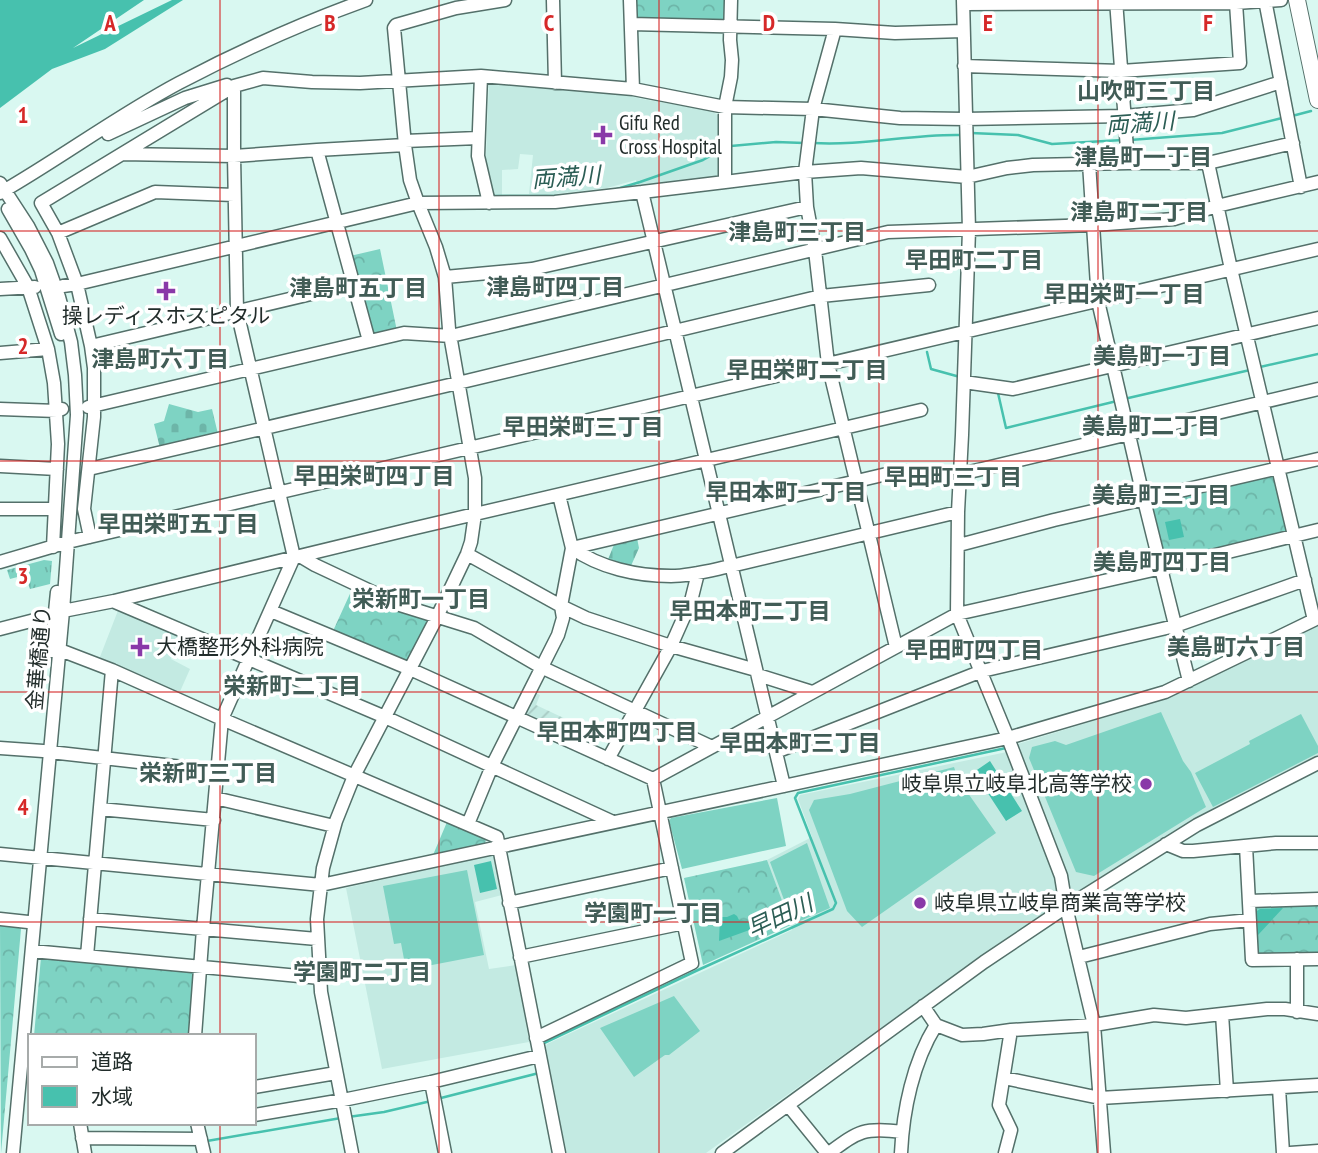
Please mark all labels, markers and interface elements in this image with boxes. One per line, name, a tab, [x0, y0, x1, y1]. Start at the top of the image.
text: A	[103, 8, 116, 37]
text: B	[324, 8, 336, 37]
text: C	[544, 8, 555, 37]
text: D	[763, 8, 775, 37]
text: E	[983, 8, 993, 37]
text: F	[1203, 8, 1213, 37]
district label: 山吹町三丁目	[1077, 76, 1215, 105]
text: 1	[18, 100, 29, 129]
water label: 両満川	[1105, 105, 1178, 139]
place label: Gifu Red Cross Hospital	[619, 109, 722, 160]
marker: Gifu Red Cross Hospital	[593, 125, 613, 145]
district label: 津島町一丁目	[1074, 142, 1212, 171]
water label: 両満川	[531, 159, 604, 193]
district label: 津島町二丁目	[1070, 197, 1208, 226]
district label: 津島町三丁目	[728, 217, 866, 246]
district label: 早田町二丁目	[905, 245, 1043, 274]
district label: 津島町四丁目	[486, 272, 624, 301]
district label: 津島町五丁目	[289, 273, 427, 302]
district label: 早田栄町一丁目	[1044, 279, 1205, 308]
marker: 操レディスホスピタル	[156, 281, 176, 301]
place label: 操レディスホスピタル	[62, 302, 270, 329]
text: 2	[18, 331, 29, 360]
district label: 美島町一丁目	[1093, 341, 1231, 370]
district label: 津島町六丁目	[91, 344, 229, 373]
district label: 早田栄町二丁目	[727, 355, 888, 384]
district label: 美島町二丁目	[1082, 411, 1220, 440]
district label: 早田栄町三丁目	[503, 412, 664, 441]
district label: 早田栄町四丁目	[294, 461, 455, 490]
district label: 早田町三丁目	[884, 462, 1022, 491]
district label: 早田本町一丁目	[706, 477, 867, 506]
district label: 美島町三丁目	[1092, 480, 1230, 509]
district label: 早田栄町五丁目	[98, 509, 259, 538]
district label: 美島町四丁目	[1093, 547, 1231, 576]
text: 3	[18, 561, 29, 590]
district label: 栄新町一丁目	[352, 584, 490, 613]
district label: 早田本町二丁目	[670, 596, 831, 625]
street label: 金華橋通り	[20, 604, 57, 711]
district label: 美島町六丁目	[1167, 632, 1305, 661]
place label: 大橋整形外科病院	[156, 633, 324, 660]
district label: 早田町四丁目	[905, 635, 1043, 664]
marker: 大橋整形外科病院	[130, 637, 150, 657]
district label: 栄新町二丁目	[223, 671, 361, 700]
district label: 早田本町四丁目	[537, 717, 698, 746]
district label: 早田本町三丁目	[720, 728, 881, 757]
district label: 栄新町三丁目	[139, 758, 277, 787]
place label: 岐阜県立岐阜北高等学校	[901, 770, 1132, 797]
marker: 岐阜県立岐阜北高等学校	[1138, 776, 1154, 792]
text: 4	[18, 792, 29, 821]
water label: 早田川	[742, 887, 820, 943]
place label: 岐阜県立岐阜商業高等学校	[934, 889, 1186, 916]
marker: 岐阜県立岐阜商業高等学校	[912, 895, 928, 911]
district label: 学園町一丁目	[584, 898, 722, 927]
district label: 学園町二丁目	[293, 957, 431, 986]
legend	[28, 1034, 256, 1125]
text: 道路	[91, 1048, 133, 1075]
text: 水域	[91, 1083, 133, 1110]

